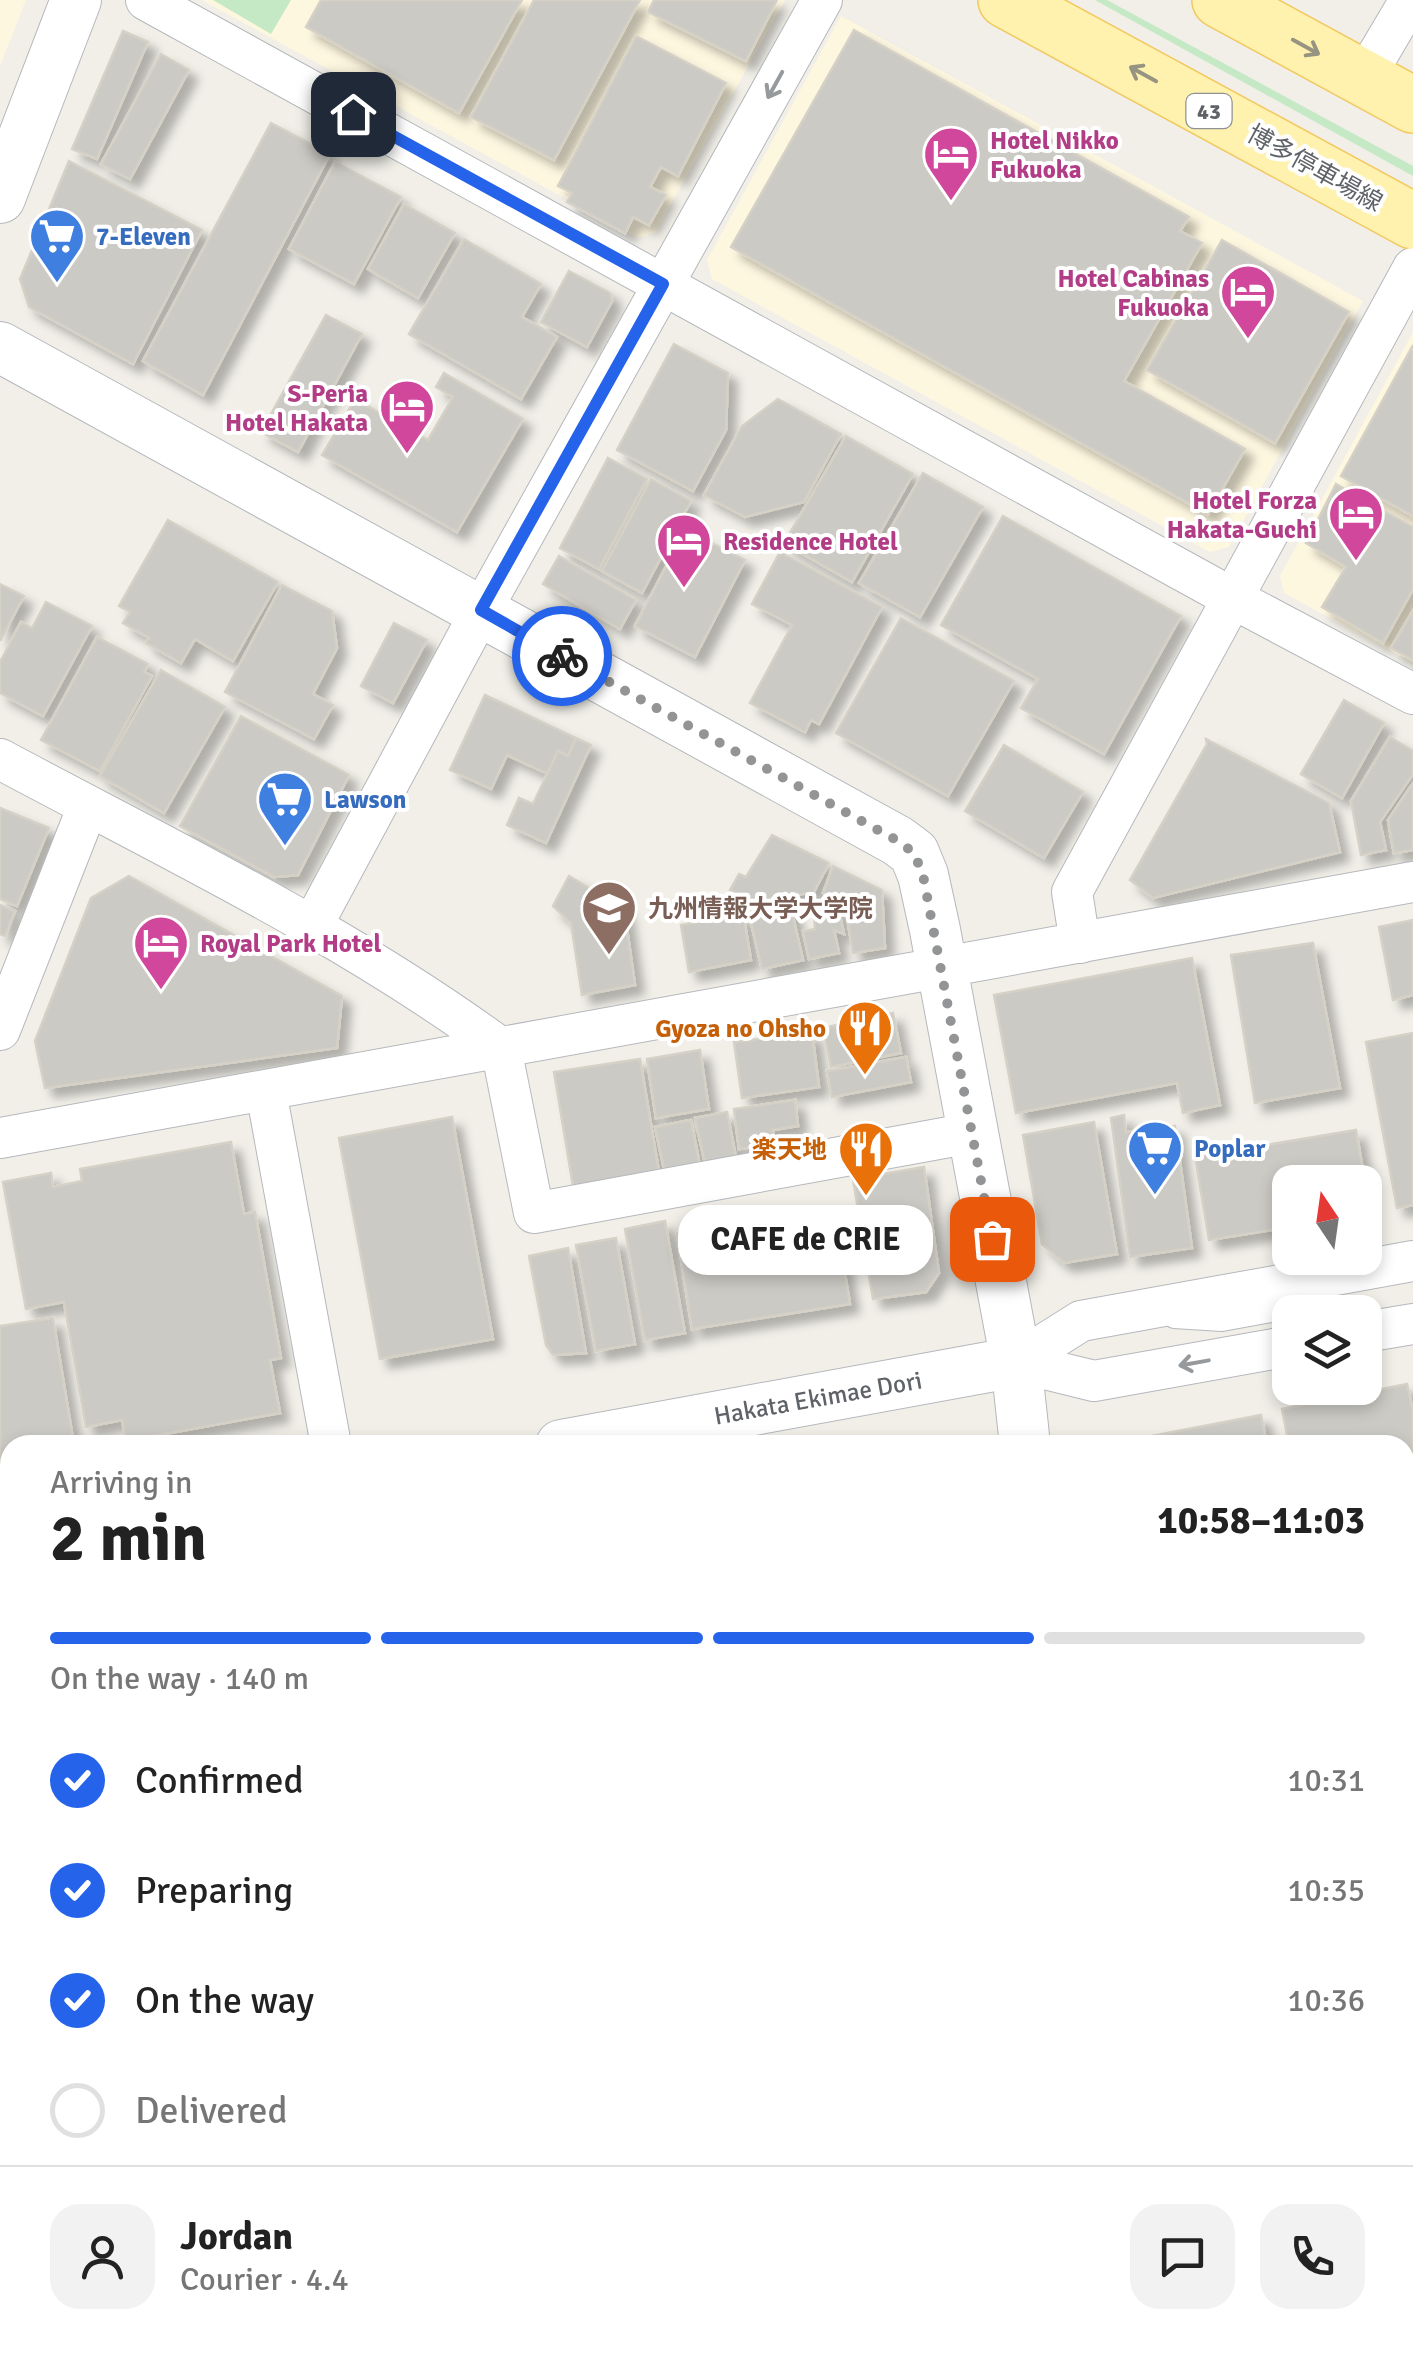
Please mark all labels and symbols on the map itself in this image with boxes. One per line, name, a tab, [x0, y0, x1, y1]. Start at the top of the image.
one-way arrow	[1290, 37, 1320, 57]
one-way arrow	[1128, 64, 1158, 84]
one-way arrow	[764, 70, 784, 99]
pin	[311, 72, 396, 157]
road number: 43	[1186, 94, 1232, 128]
street label: 博多停車場線	[1242, 118, 1388, 218]
hotel icon: Hotel Nikko Fukuoka	[921, 124, 981, 203]
place label: Hotel Nikko Fukuoka	[990, 125, 1119, 185]
supermarket icon: 7-Eleven	[27, 206, 87, 285]
place label: 7-Eleven	[96, 221, 191, 252]
hotel icon: Hotel Cabinas Fukuoka	[1218, 262, 1278, 341]
place label: Hotel Cabinas Fukuoka	[1057, 263, 1209, 323]
hotel icon: S-Peria Hotel Hakata	[377, 377, 437, 456]
place label: S-Peria Hotel Hakata	[225, 378, 368, 438]
hotel icon: Hotel Forza Hakata-Guchi	[1326, 484, 1386, 563]
place label: Hotel Forza Hakata-Guchi	[1167, 485, 1317, 545]
hotel icon: Residence Hotel	[654, 511, 714, 590]
place label: Residence Hotel	[723, 526, 898, 557]
courier	[512, 606, 612, 706]
supermarket icon: Lawson	[255, 769, 315, 848]
place label: Lawson	[324, 784, 406, 815]
school or university icon: 九州情報大学大学院	[579, 878, 639, 957]
place label: 九州情報大学大学院	[648, 893, 873, 924]
hotel icon: Royal Park Hotel	[131, 913, 191, 992]
place label: Royal Park Hotel	[200, 928, 381, 959]
restaurant icon: Gyoza no Ohsho	[835, 998, 895, 1077]
place label: Gyoza no Ohsho	[655, 1013, 826, 1044]
supermarket icon: Poplar	[1125, 1118, 1185, 1197]
restaurant icon: 楽天地	[836, 1119, 896, 1198]
place label: Poplar	[1194, 1133, 1265, 1164]
place label: 楽天地	[752, 1134, 827, 1165]
north arrow	[1272, 1165, 1382, 1275]
pin	[950, 1197, 1035, 1282]
callout: CAFE de CRIE	[677, 1204, 932, 1274]
one-way arrow	[1178, 1354, 1211, 1373]
street label: Hakata Ekimae Dori	[711, 1364, 925, 1432]

